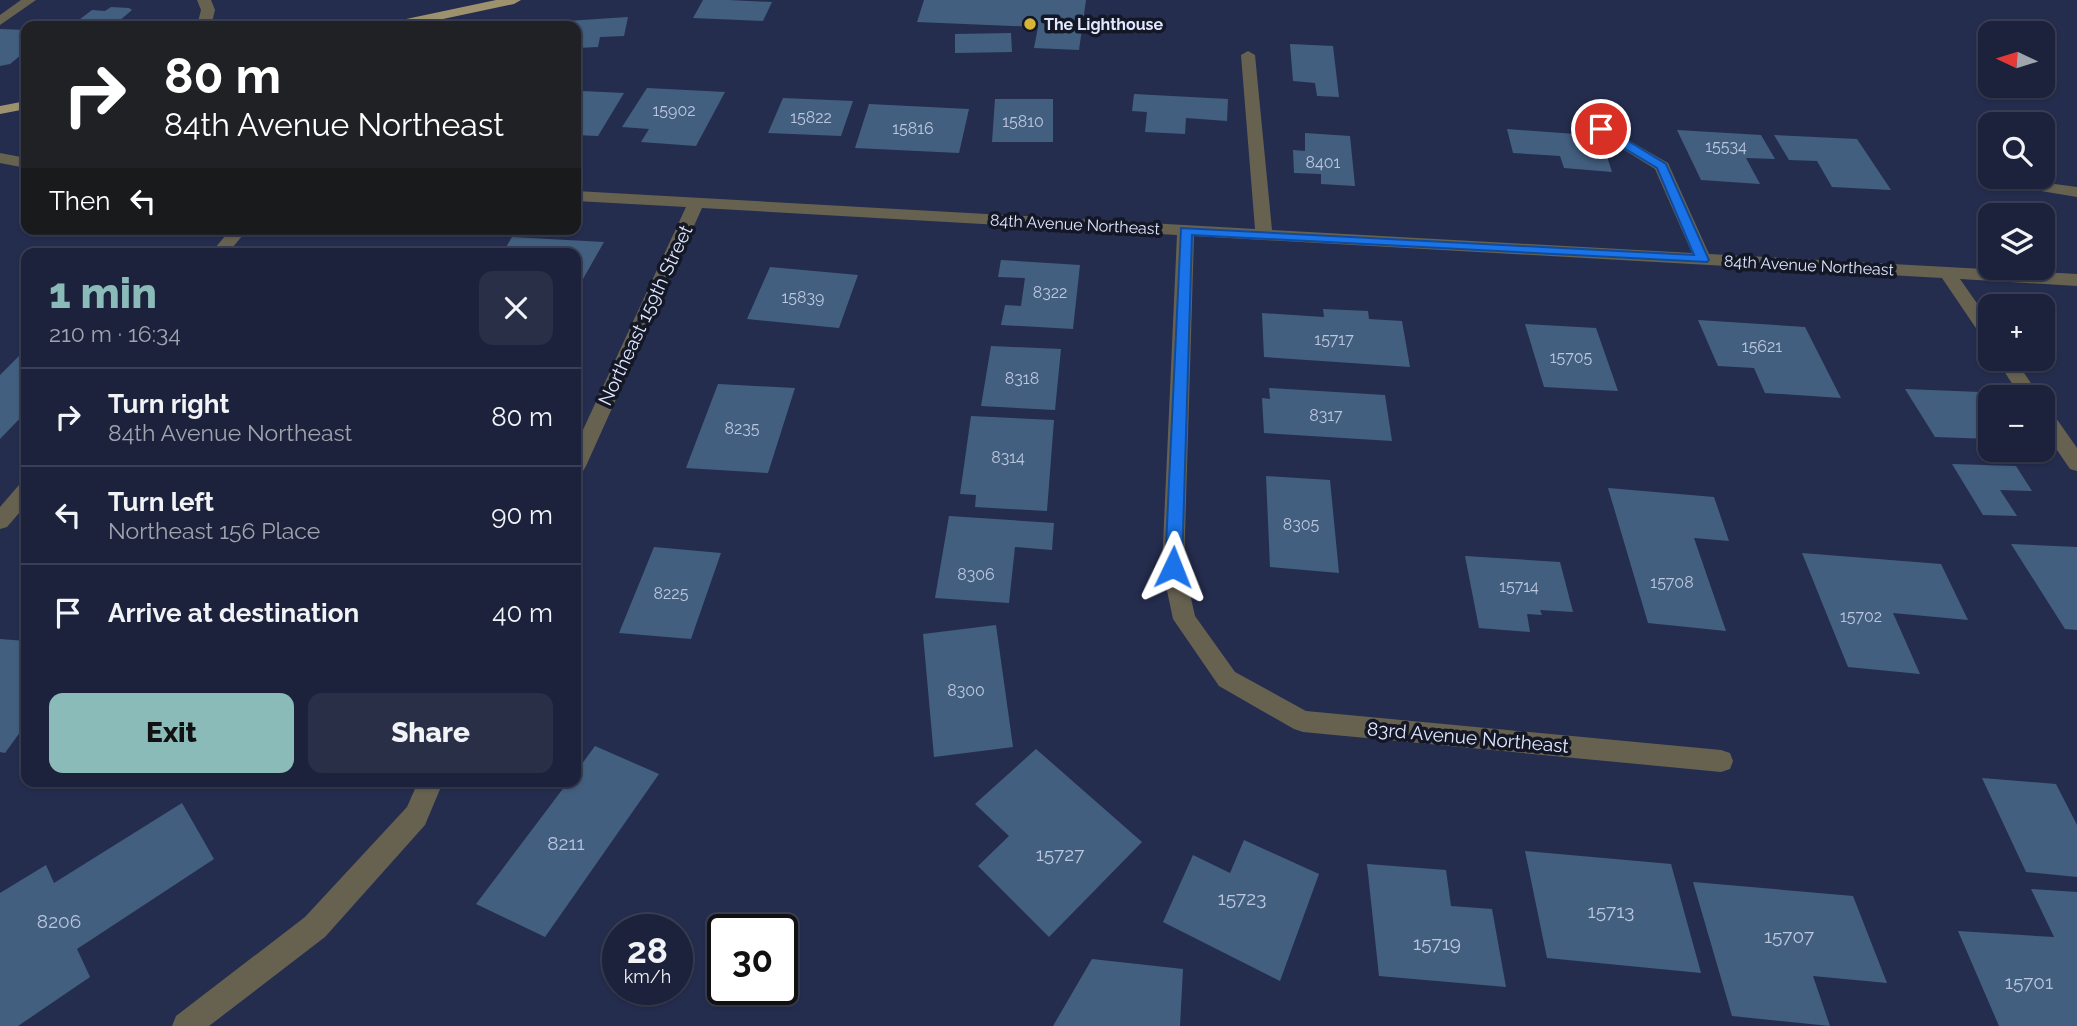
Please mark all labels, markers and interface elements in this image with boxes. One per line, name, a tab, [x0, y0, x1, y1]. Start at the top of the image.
place label: The Lighthouse	[1044, 15, 1163, 34]
marker: The Lighthouse	[1022, 16, 1038, 32]
north arrow	[1978, 21, 2054, 98]
map controls	[1978, 21, 2055, 462]
text: 80 m	[164, 47, 281, 104]
icon: right	[49, 49, 140, 140]
pin	[1571, 99, 1631, 159]
house number: 15902	[652, 101, 696, 120]
text: 84th Avenue Northeast	[164, 106, 504, 143]
house number: 15822	[790, 108, 832, 127]
icon: arrive	[1582, 110, 1620, 148]
house number: 15810	[1002, 112, 1044, 131]
button: search	[1978, 112, 2055, 189]
house number: 15816	[892, 119, 934, 138]
house number: 15534	[1705, 137, 1747, 156]
house number: 8401	[1306, 153, 1341, 172]
icon: left	[124, 182, 162, 220]
text: Then	[49, 186, 110, 216]
button: layers	[1978, 203, 2055, 280]
street label: 84th Avenue Northeast	[990, 211, 1161, 238]
street label: Northeast 159th Street	[594, 221, 697, 409]
street label: 84th Avenue Northeast	[1724, 252, 1895, 279]
text: 1 min	[49, 269, 157, 318]
button: close	[479, 271, 553, 345]
house number: 8322	[1033, 283, 1067, 302]
house number: 15839	[782, 288, 824, 307]
button: +	[1978, 294, 2055, 371]
text: 210 m · 16:34	[49, 320, 181, 347]
house number: 15717	[1314, 330, 1354, 349]
house number: 15621	[1742, 337, 1782, 356]
house number: 15705	[1550, 348, 1593, 367]
house number: 8318	[1005, 369, 1039, 388]
button: −	[1978, 385, 2055, 462]
text: Turn right	[108, 389, 229, 419]
icon: right	[49, 398, 87, 436]
text: 80 m	[491, 402, 553, 432]
house number: 8317	[1309, 406, 1343, 425]
text: 84th Avenue Northeast	[108, 419, 352, 446]
house number: 8235	[724, 419, 760, 438]
house number: 8314	[991, 448, 1025, 467]
text: Turn left	[108, 487, 214, 517]
icon: left	[49, 496, 87, 534]
text: 90 m	[491, 500, 553, 530]
house number: 8305	[1283, 515, 1320, 534]
text: Northeast 156 Place	[108, 517, 320, 544]
position arrow	[1136, 530, 1210, 604]
house number: 8306	[957, 565, 995, 584]
house number: 15708	[1650, 573, 1694, 592]
house number: 15714	[1499, 577, 1539, 596]
house number: 8225	[654, 584, 689, 603]
icon: arrive	[49, 594, 87, 632]
text: Arrive at destination	[108, 598, 359, 628]
text: 40 m	[492, 598, 553, 628]
house number: 15702	[1840, 607, 1882, 626]
house number: 8300	[947, 681, 985, 700]
button: Exit	[49, 693, 294, 773]
button: Share	[308, 693, 553, 773]
street label: 83rd Avenue Northeast	[1366, 717, 1570, 757]
house number: 8211	[547, 832, 585, 854]
house number: 15727	[1036, 843, 1084, 865]
house number: 15723	[1218, 887, 1266, 909]
house number: 15713	[1588, 900, 1634, 922]
house number: 8206	[37, 910, 81, 932]
speed limit sign: 30	[707, 914, 798, 1005]
house number: 15707	[1764, 925, 1814, 947]
text: 28	[627, 930, 668, 971]
house number: 15719	[1413, 932, 1461, 954]
text: km/h	[624, 966, 671, 987]
house number: 15701	[2005, 971, 2053, 993]

